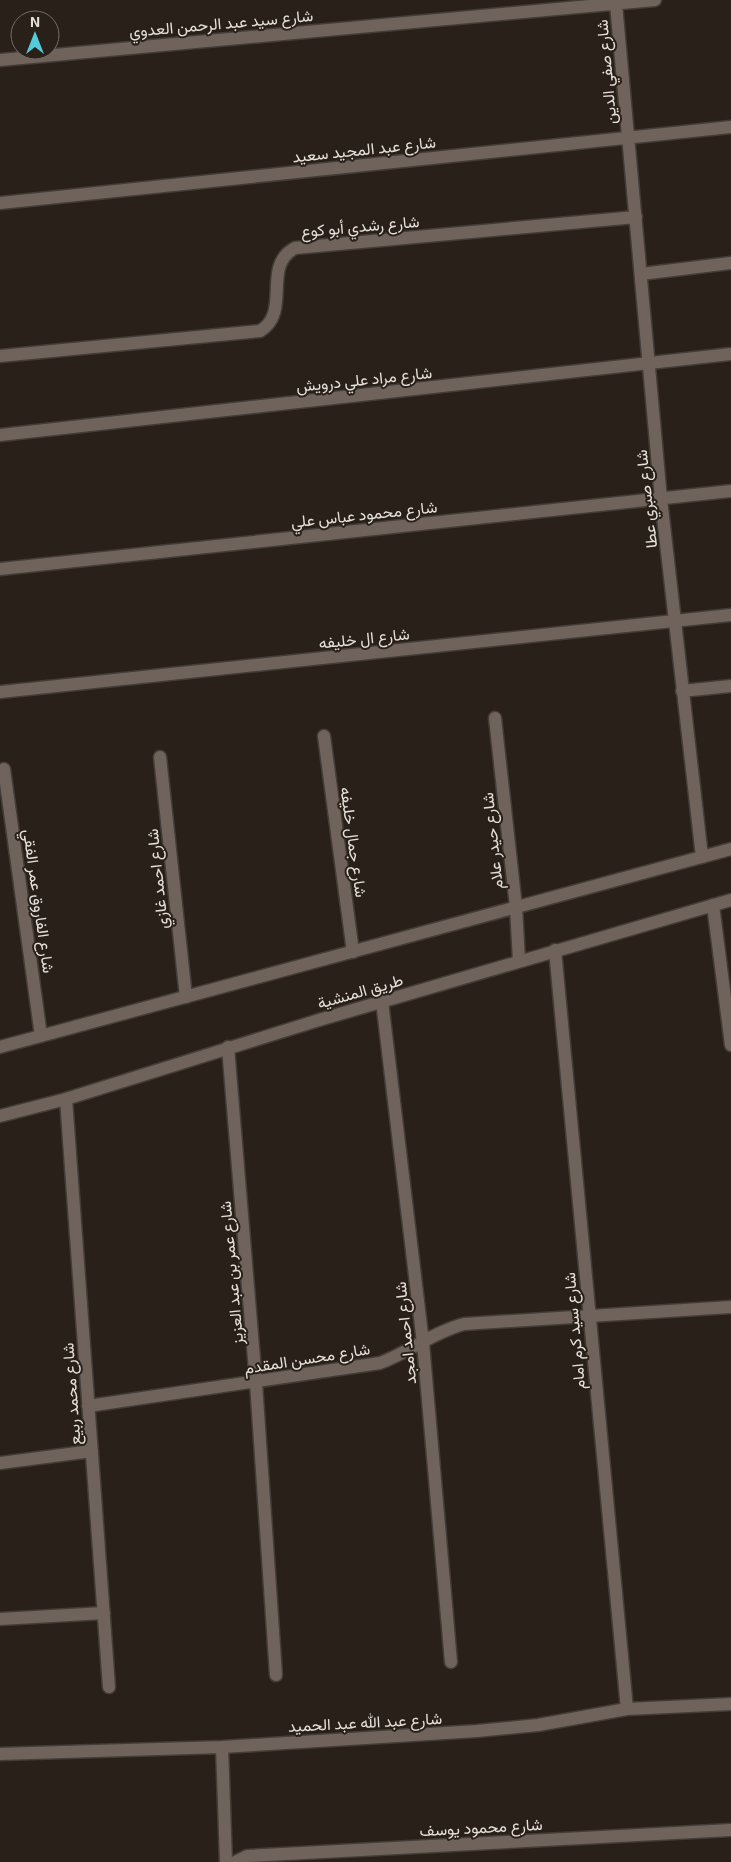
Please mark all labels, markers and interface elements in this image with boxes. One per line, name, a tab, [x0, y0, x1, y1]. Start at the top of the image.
street label: شارع سيد عبد الرحمن العدوي	[128, 5, 314, 45]
north arrow	[10, 10, 60, 60]
text: N	[30, 13, 40, 30]
street label: شارع صفي الدين	[591, 19, 625, 125]
street label: شارع عبد المجيد سعيد	[291, 132, 437, 168]
street label: شارع رشدي أبو كوع	[300, 211, 421, 245]
street label: شارع مراد علي درويش	[295, 362, 433, 400]
street label: شارع صبري عطا	[631, 448, 665, 549]
street label: شارع محمود عباس علي	[290, 496, 439, 536]
street label: شارع ال خليفه	[318, 623, 411, 655]
street label: شارع جمال خليفه	[334, 785, 372, 899]
street label: شارع حيدر علام	[477, 791, 509, 890]
street label: شارع احمد غازي	[142, 827, 176, 930]
street label: شارع الفاروق عمر الفقي	[15, 828, 59, 975]
street label: طريق المنشية	[315, 969, 405, 1014]
street label: شارع عمر بن عبد العزيز	[215, 1200, 249, 1347]
street label: شارع سيد كرم امام	[559, 1272, 591, 1390]
street label: شارع احمد امجد	[390, 1280, 422, 1385]
street label: شارع محسن المقدم	[243, 1338, 372, 1380]
street label: شارع محمد ربيع	[57, 1342, 87, 1446]
street label: شارع عبد الله عبد الحميد	[288, 1708, 443, 1738]
street label: شارع محمود يوسف	[419, 1814, 543, 1842]

